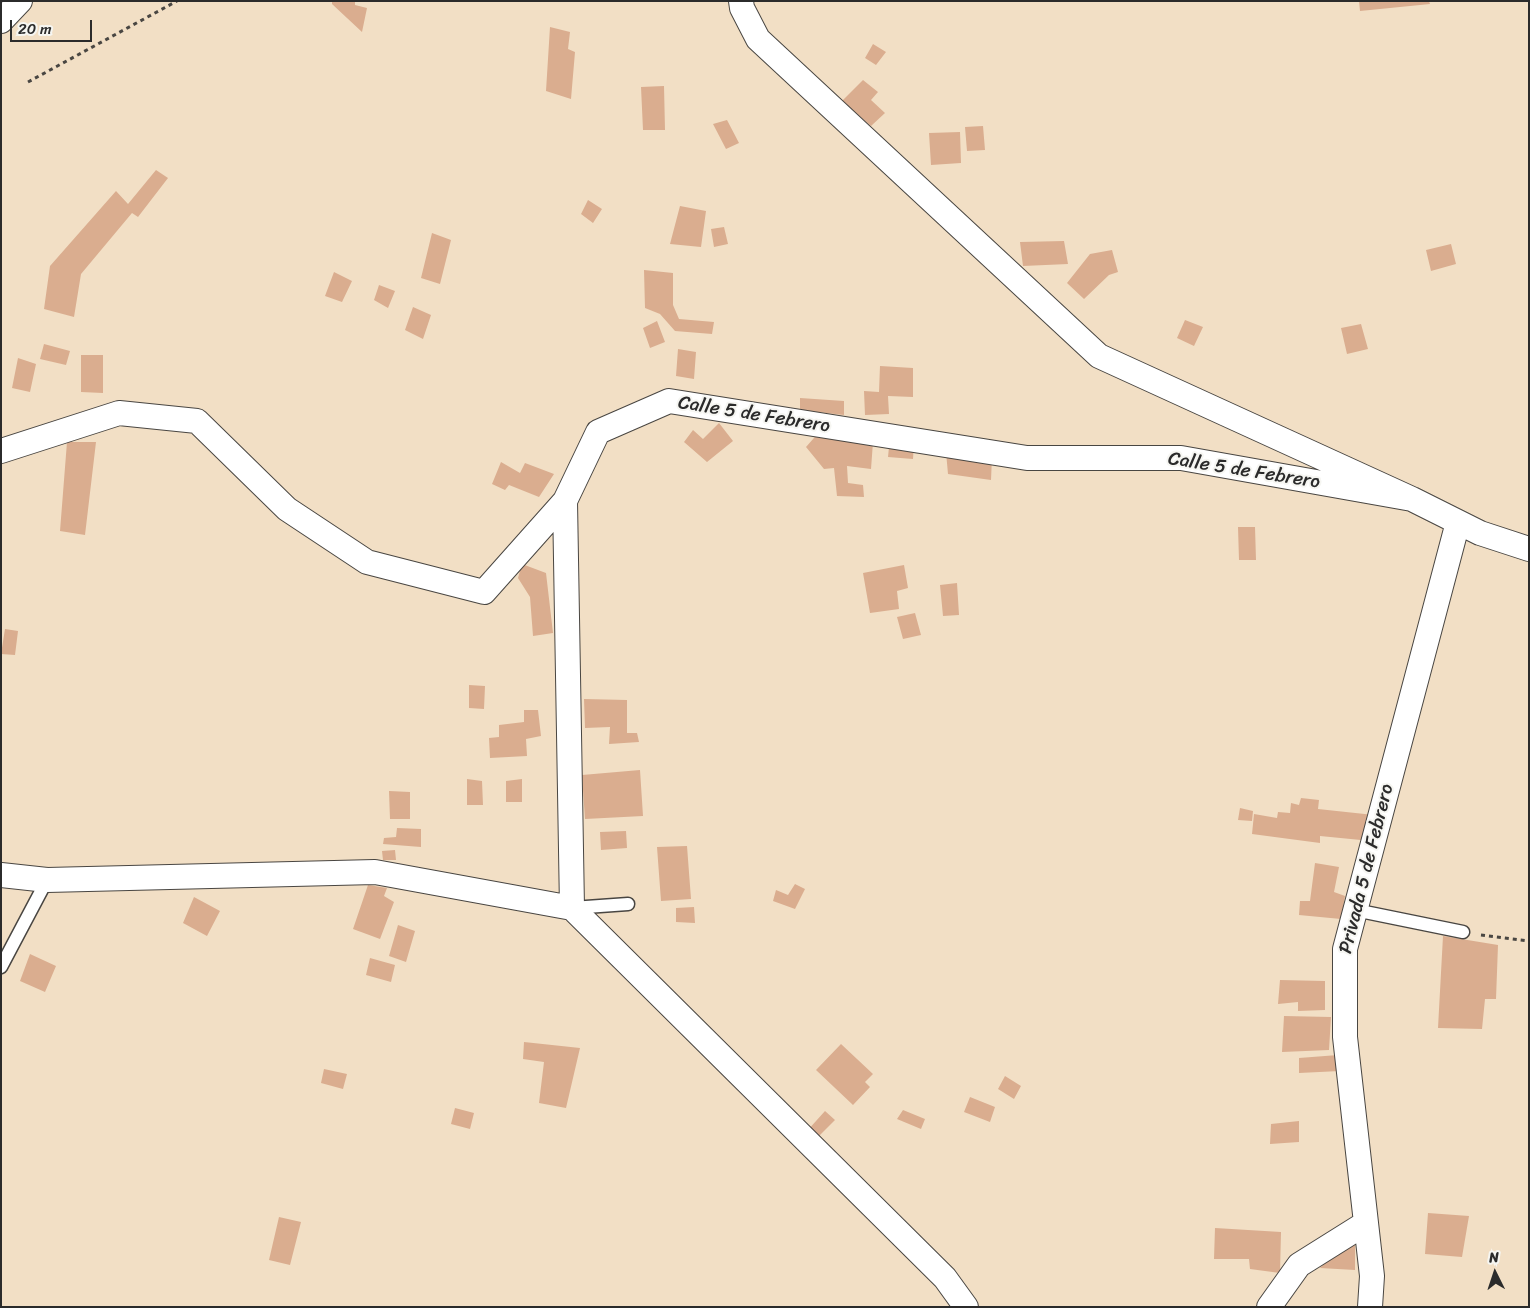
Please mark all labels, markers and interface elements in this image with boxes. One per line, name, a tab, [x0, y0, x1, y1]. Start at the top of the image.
scale bar	[12, 10, 95, 42]
text: 20 m	[18, 16, 52, 42]
street label: Calle 5 de Febrero	[676, 392, 832, 438]
street label: Calle 5 de Febrero	[1166, 448, 1322, 494]
street label: Privada 5 de Febrero	[1335, 782, 1399, 956]
text: N	[1488, 1245, 1500, 1270]
north arrow	[1470, 1248, 1520, 1298]

